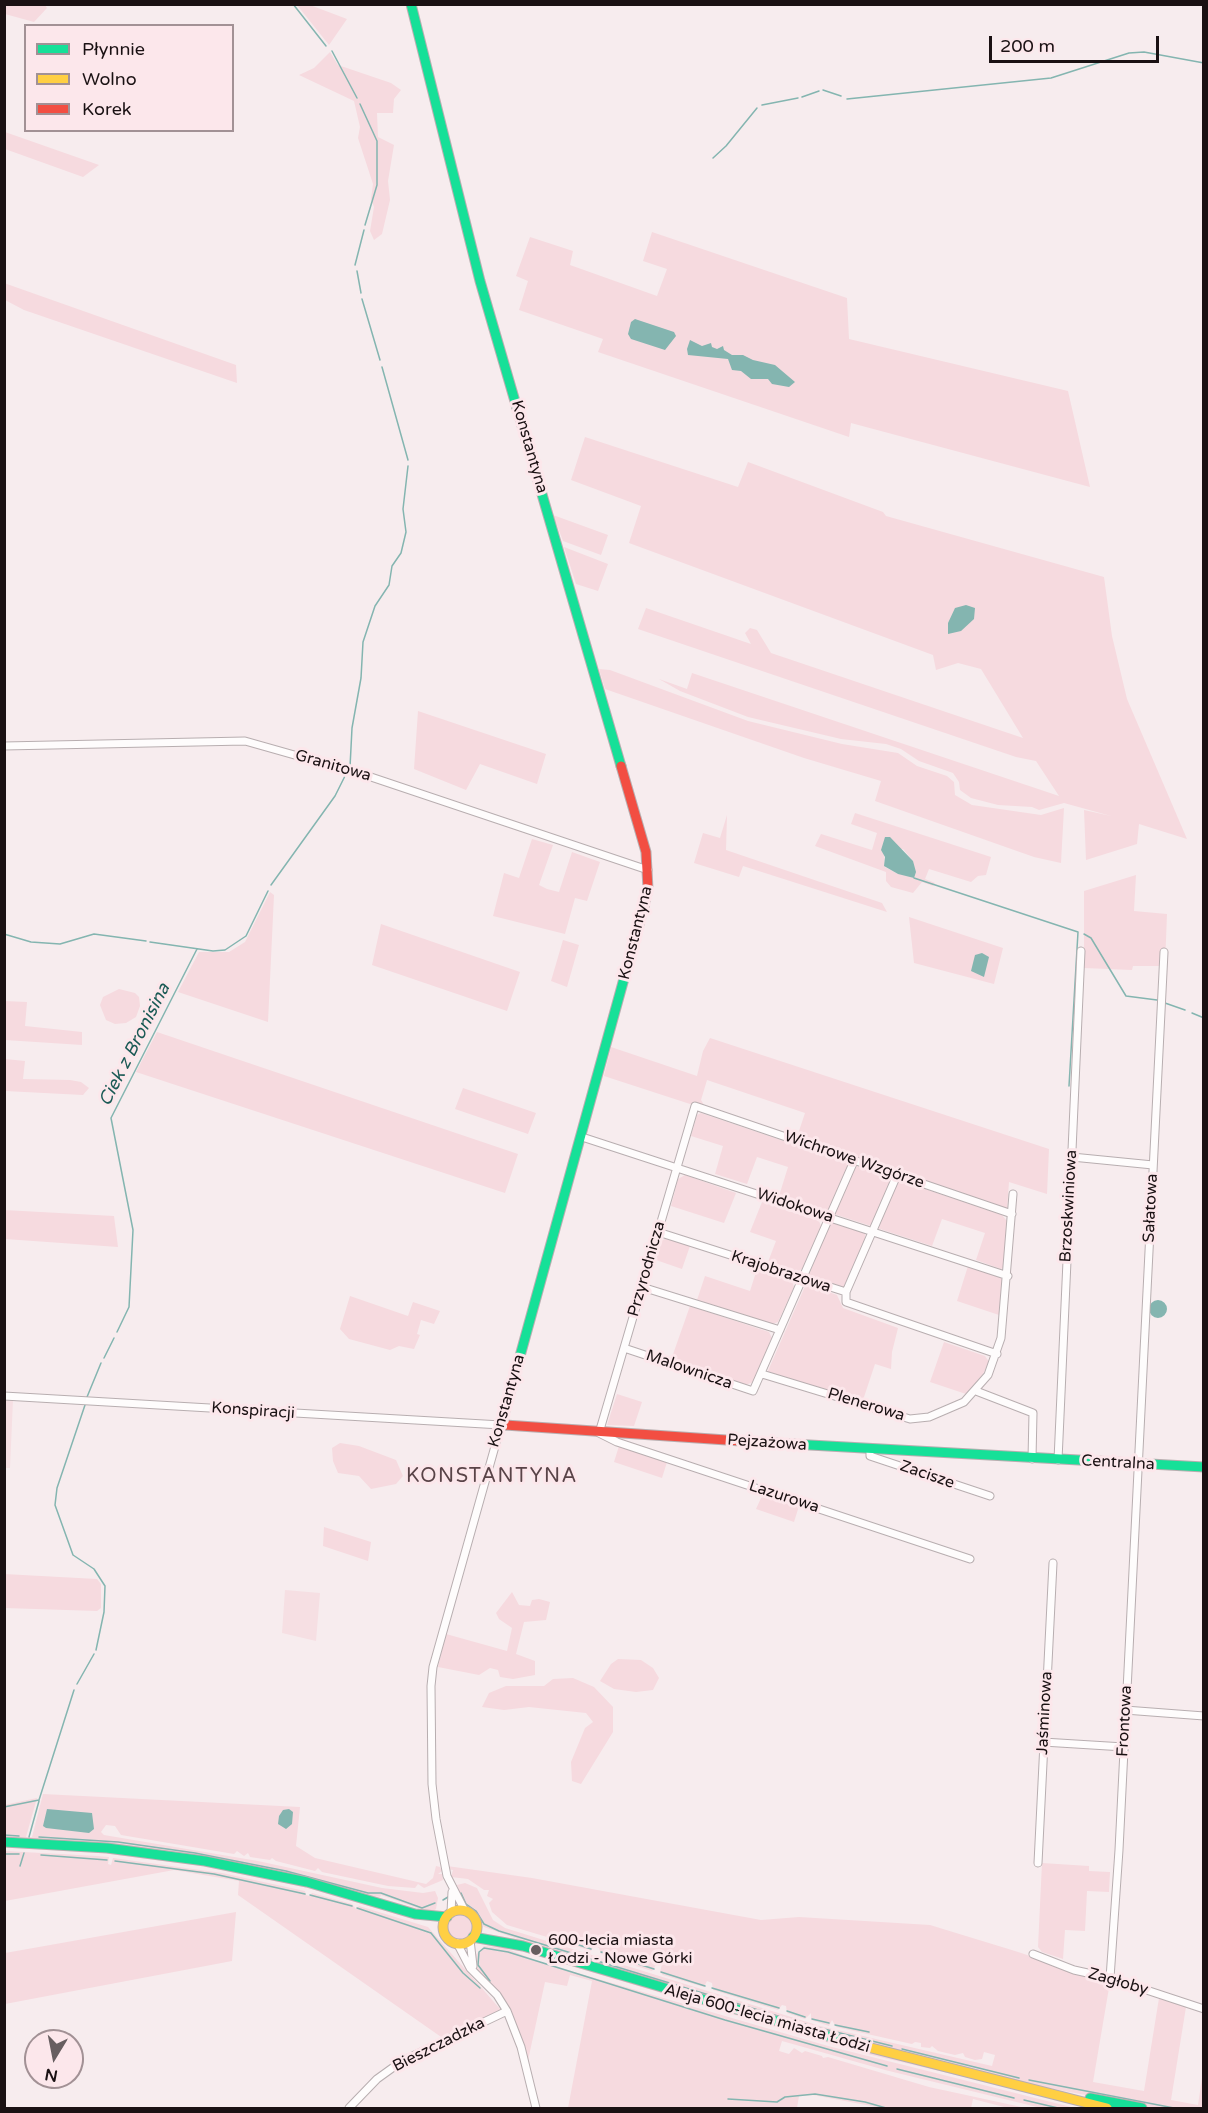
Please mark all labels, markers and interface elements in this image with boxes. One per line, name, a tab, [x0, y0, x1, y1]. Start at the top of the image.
legend	[24, 24, 234, 132]
scale bar	[992, 24, 1162, 62]
text: 200 m	[1000, 35, 1055, 57]
text: Płynnie	[82, 38, 145, 60]
text: Wolno	[82, 68, 137, 90]
text: Korek	[82, 98, 132, 120]
street label: Konstantyna	[507, 398, 551, 496]
street label: Granitowa	[293, 746, 373, 786]
street label: Konstantyna	[615, 884, 657, 982]
water label: Ciek z Bronisina	[95, 980, 175, 1110]
street label: Wichrowe Wzgórze	[782, 1127, 926, 1193]
street label: Brzoskwiniowa	[1056, 1149, 1082, 1263]
street label: Sałatowa	[1140, 1173, 1162, 1243]
street label: Widokowa	[754, 1185, 836, 1227]
street label: Przyrodnicza	[624, 1219, 670, 1319]
street label: Krajobrazowa	[729, 1247, 833, 1297]
street label: Malownicza	[643, 1346, 735, 1394]
street label: Konstantyna	[485, 1352, 529, 1450]
street label: Plenerowa	[825, 1384, 907, 1426]
street label: Konspiracji	[211, 1399, 295, 1423]
street label: Pejzażowa	[727, 1431, 807, 1455]
street label: Centralna	[1081, 1451, 1155, 1475]
street label: Zacisze	[897, 1457, 957, 1493]
district label: KONSTANTYNA	[406, 1465, 578, 1489]
street label: Lazurowa	[746, 1477, 822, 1517]
street label: Jaśminowa	[1033, 1671, 1057, 1755]
street label: Frontowa	[1114, 1685, 1136, 1757]
place label: 600-lecia miasta Łodzi - Nowe Górki	[548, 1931, 693, 1969]
marker: 600-lecia miasta Łodzi - Nowe Górki	[529, 1943, 543, 1957]
street label: Zagłoby	[1086, 1964, 1150, 2000]
street label: Aleja 600-lecia miasta Łodzi	[662, 1980, 872, 2058]
street label: Bieszczadzka	[390, 2014, 488, 2076]
north arrow	[24, 2029, 84, 2089]
text: N	[43, 2064, 59, 2086]

